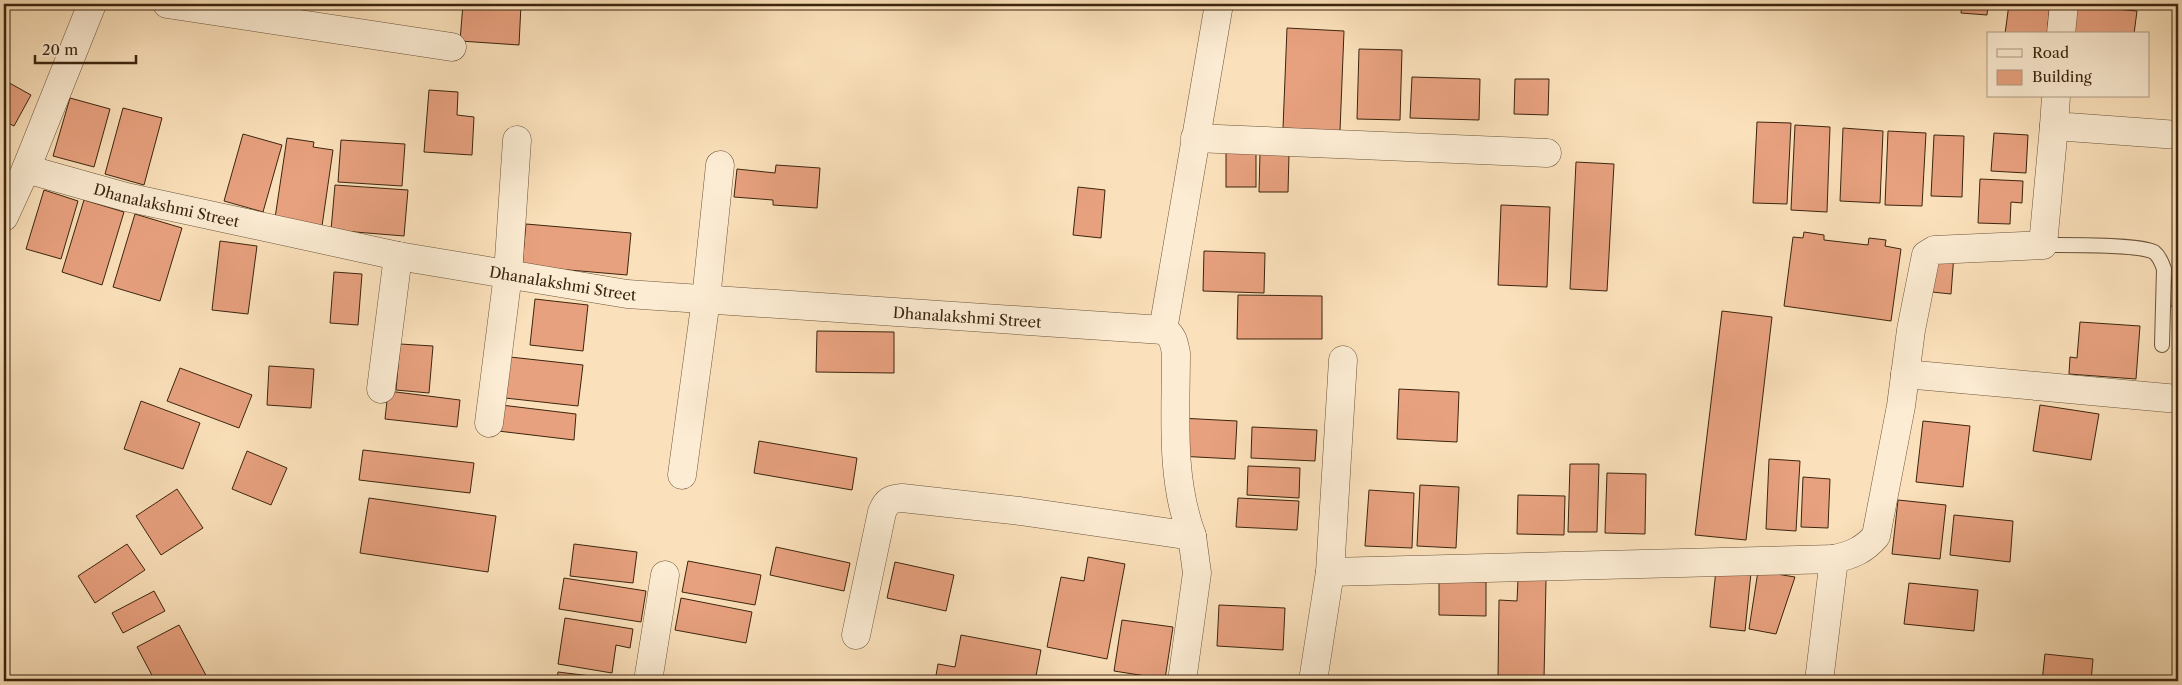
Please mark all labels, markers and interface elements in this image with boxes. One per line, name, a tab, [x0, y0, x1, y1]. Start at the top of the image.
scale bar	[35, 32, 136, 64]
legend	[1987, 32, 2150, 98]
text: 20 m	[42, 40, 78, 59]
text: Road	[2032, 43, 2069, 62]
text: Building	[2032, 67, 2092, 86]
street label: Dhanalakshmi Street	[92, 179, 242, 231]
street label: Dhanalakshmi Street	[488, 262, 638, 304]
street label: Dhanalakshmi Street	[892, 302, 1043, 331]

